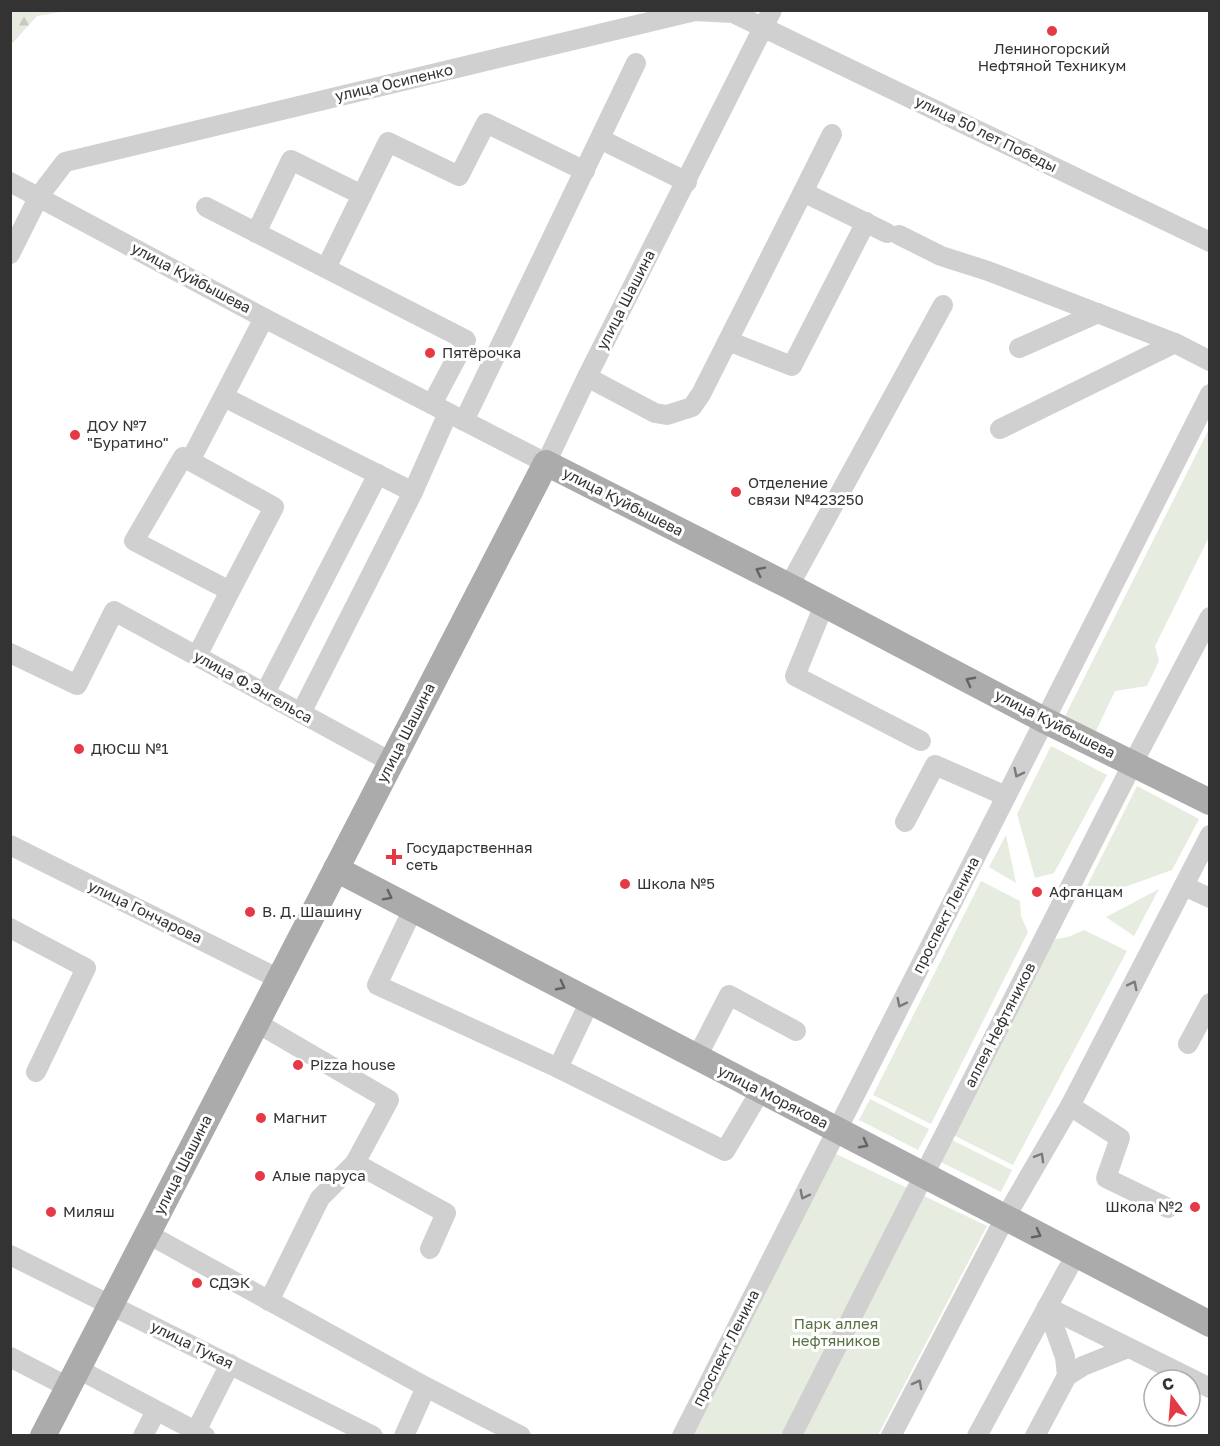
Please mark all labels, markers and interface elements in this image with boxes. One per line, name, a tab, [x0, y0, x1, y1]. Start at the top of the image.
marker: Лениногорский Нефтяной Техникум	[1045, 24, 1059, 38]
place label: Лениногорский Нефтяной Техникум	[978, 39, 1126, 74]
street label: улица Осипенко	[333, 60, 454, 104]
street label: улица 50 лет Победы	[913, 91, 1060, 175]
street label: улица Куйбышева	[129, 238, 254, 316]
street label: улица Шашина	[592, 247, 658, 352]
place label: Пятёрочка	[442, 343, 521, 361]
marker: Пятёрочка	[423, 346, 437, 360]
place label: ДОУ №7 "Буратино"	[87, 416, 169, 451]
marker: ДОУ №7 "Буратино"	[68, 428, 82, 442]
street label: улица Куйбышева	[560, 463, 687, 539]
place label: Отделение связи №423250	[748, 473, 864, 508]
marker: Отделение связи №423250	[729, 485, 743, 499]
one-way arrow	[755, 567, 766, 579]
street label: улица Ф.Энгельса	[191, 646, 316, 726]
one-way arrow	[966, 677, 976, 688]
street label: улица Шашина	[372, 680, 438, 785]
street label: улица Куйбышева	[992, 685, 1119, 761]
place label: ДЮСШ №1	[91, 739, 168, 757]
marker: ДЮСШ №1	[72, 742, 86, 756]
one-way arrow	[1014, 766, 1025, 777]
place label: Государственная сеть	[406, 838, 533, 873]
marker: Государственная сеть	[387, 850, 401, 864]
street label: проспект Ленина	[908, 853, 982, 976]
place label: Школа №5	[637, 874, 715, 892]
street label: улица Гончарова	[86, 876, 205, 946]
marker: Школа №5	[618, 877, 632, 891]
place label: Афганцам	[1049, 882, 1123, 900]
marker: Афганцам	[1030, 885, 1044, 899]
one-way arrow	[382, 889, 392, 900]
place label: В. Д. Шашину	[262, 902, 362, 920]
marker: В. Д. Шашину	[243, 905, 257, 919]
street label: аллея Нефтяников	[960, 959, 1038, 1090]
one-way arrow	[555, 979, 565, 990]
one-way arrow	[1126, 981, 1137, 991]
one-way arrow	[897, 996, 909, 1007]
place label: Pizza house	[310, 1055, 396, 1073]
marker: Pizza house	[291, 1058, 305, 1072]
street label: улица Морякова	[715, 1060, 832, 1132]
place label: Магнит	[273, 1108, 328, 1126]
marker: Магнит	[254, 1111, 268, 1125]
street label: улица Шашина	[149, 1112, 215, 1217]
one-way arrow	[858, 1137, 869, 1148]
one-way arrow	[1033, 1152, 1045, 1163]
place label: Алые паруса	[272, 1166, 366, 1184]
marker: Алые паруса	[253, 1169, 267, 1183]
one-way arrow	[800, 1189, 811, 1200]
place label: Школа №2	[1105, 1197, 1183, 1215]
marker: Школа №2	[1188, 1200, 1202, 1214]
place label: Миляш	[63, 1202, 115, 1220]
marker: Миляш	[44, 1205, 58, 1219]
one-way arrow	[1031, 1227, 1041, 1238]
place label: СДЭК	[209, 1273, 251, 1291]
marker: СДЭК	[190, 1276, 204, 1290]
street label: проспект Ленина	[688, 1286, 762, 1409]
park label: Парк аллея нефтяников	[792, 1314, 880, 1349]
street label: улица Тукая	[148, 1316, 237, 1372]
north arrow	[1142, 1368, 1202, 1428]
text: С	[1160, 1372, 1176, 1395]
one-way arrow	[911, 1379, 922, 1390]

